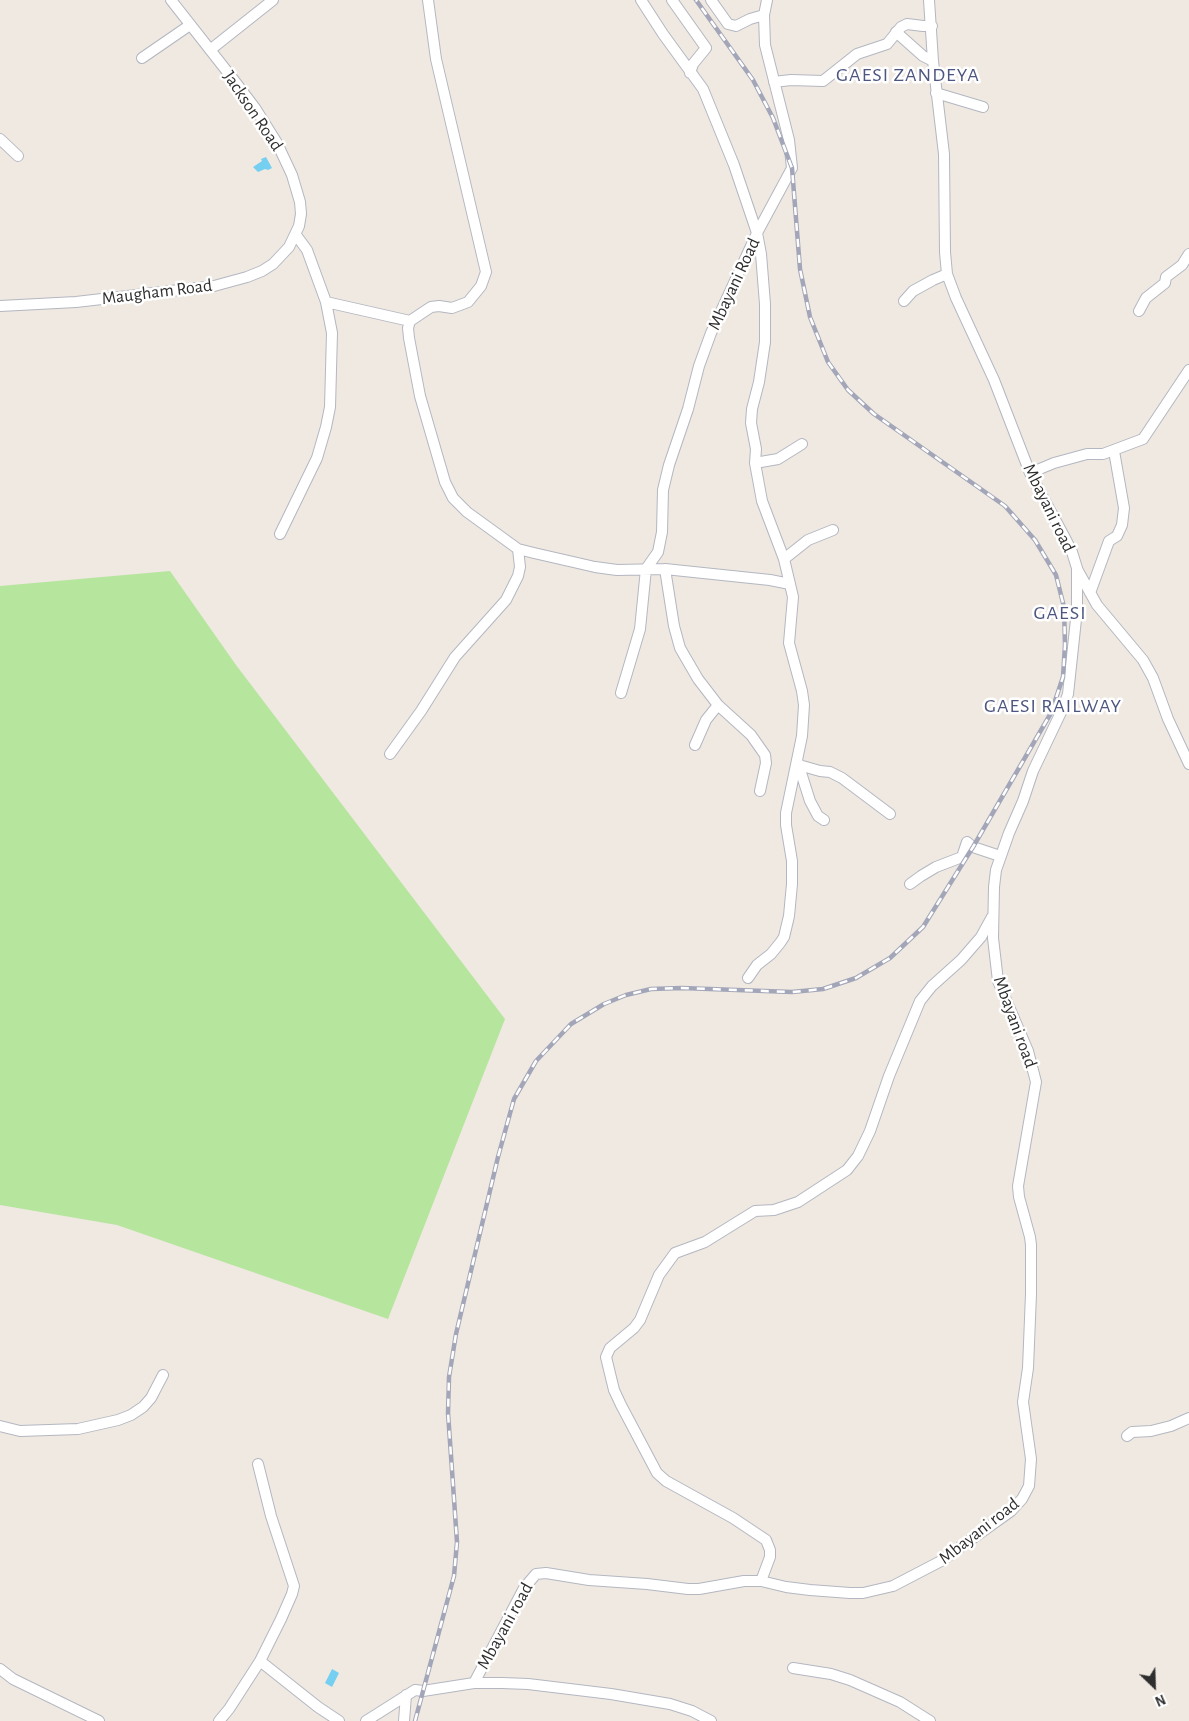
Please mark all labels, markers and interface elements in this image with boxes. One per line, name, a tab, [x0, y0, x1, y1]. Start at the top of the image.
district label: GAESI ZANDEYA	[834, 63, 982, 87]
street label: Jackson Road	[218, 67, 288, 155]
street label: Mbayani Road	[703, 234, 765, 334]
street label: Maugham Road	[101, 275, 213, 309]
street label: Mbayani road	[1018, 460, 1080, 556]
district label: GAESI	[1033, 601, 1087, 625]
district label: GAESI RAILWAY	[982, 694, 1124, 718]
street label: Mbayani road	[988, 973, 1042, 1071]
street label: Mbayani road	[935, 1493, 1023, 1569]
street label: Mbayani road	[472, 1579, 538, 1673]
north arrow	[1129, 1661, 1179, 1711]
text: N	[1153, 1691, 1167, 1708]

